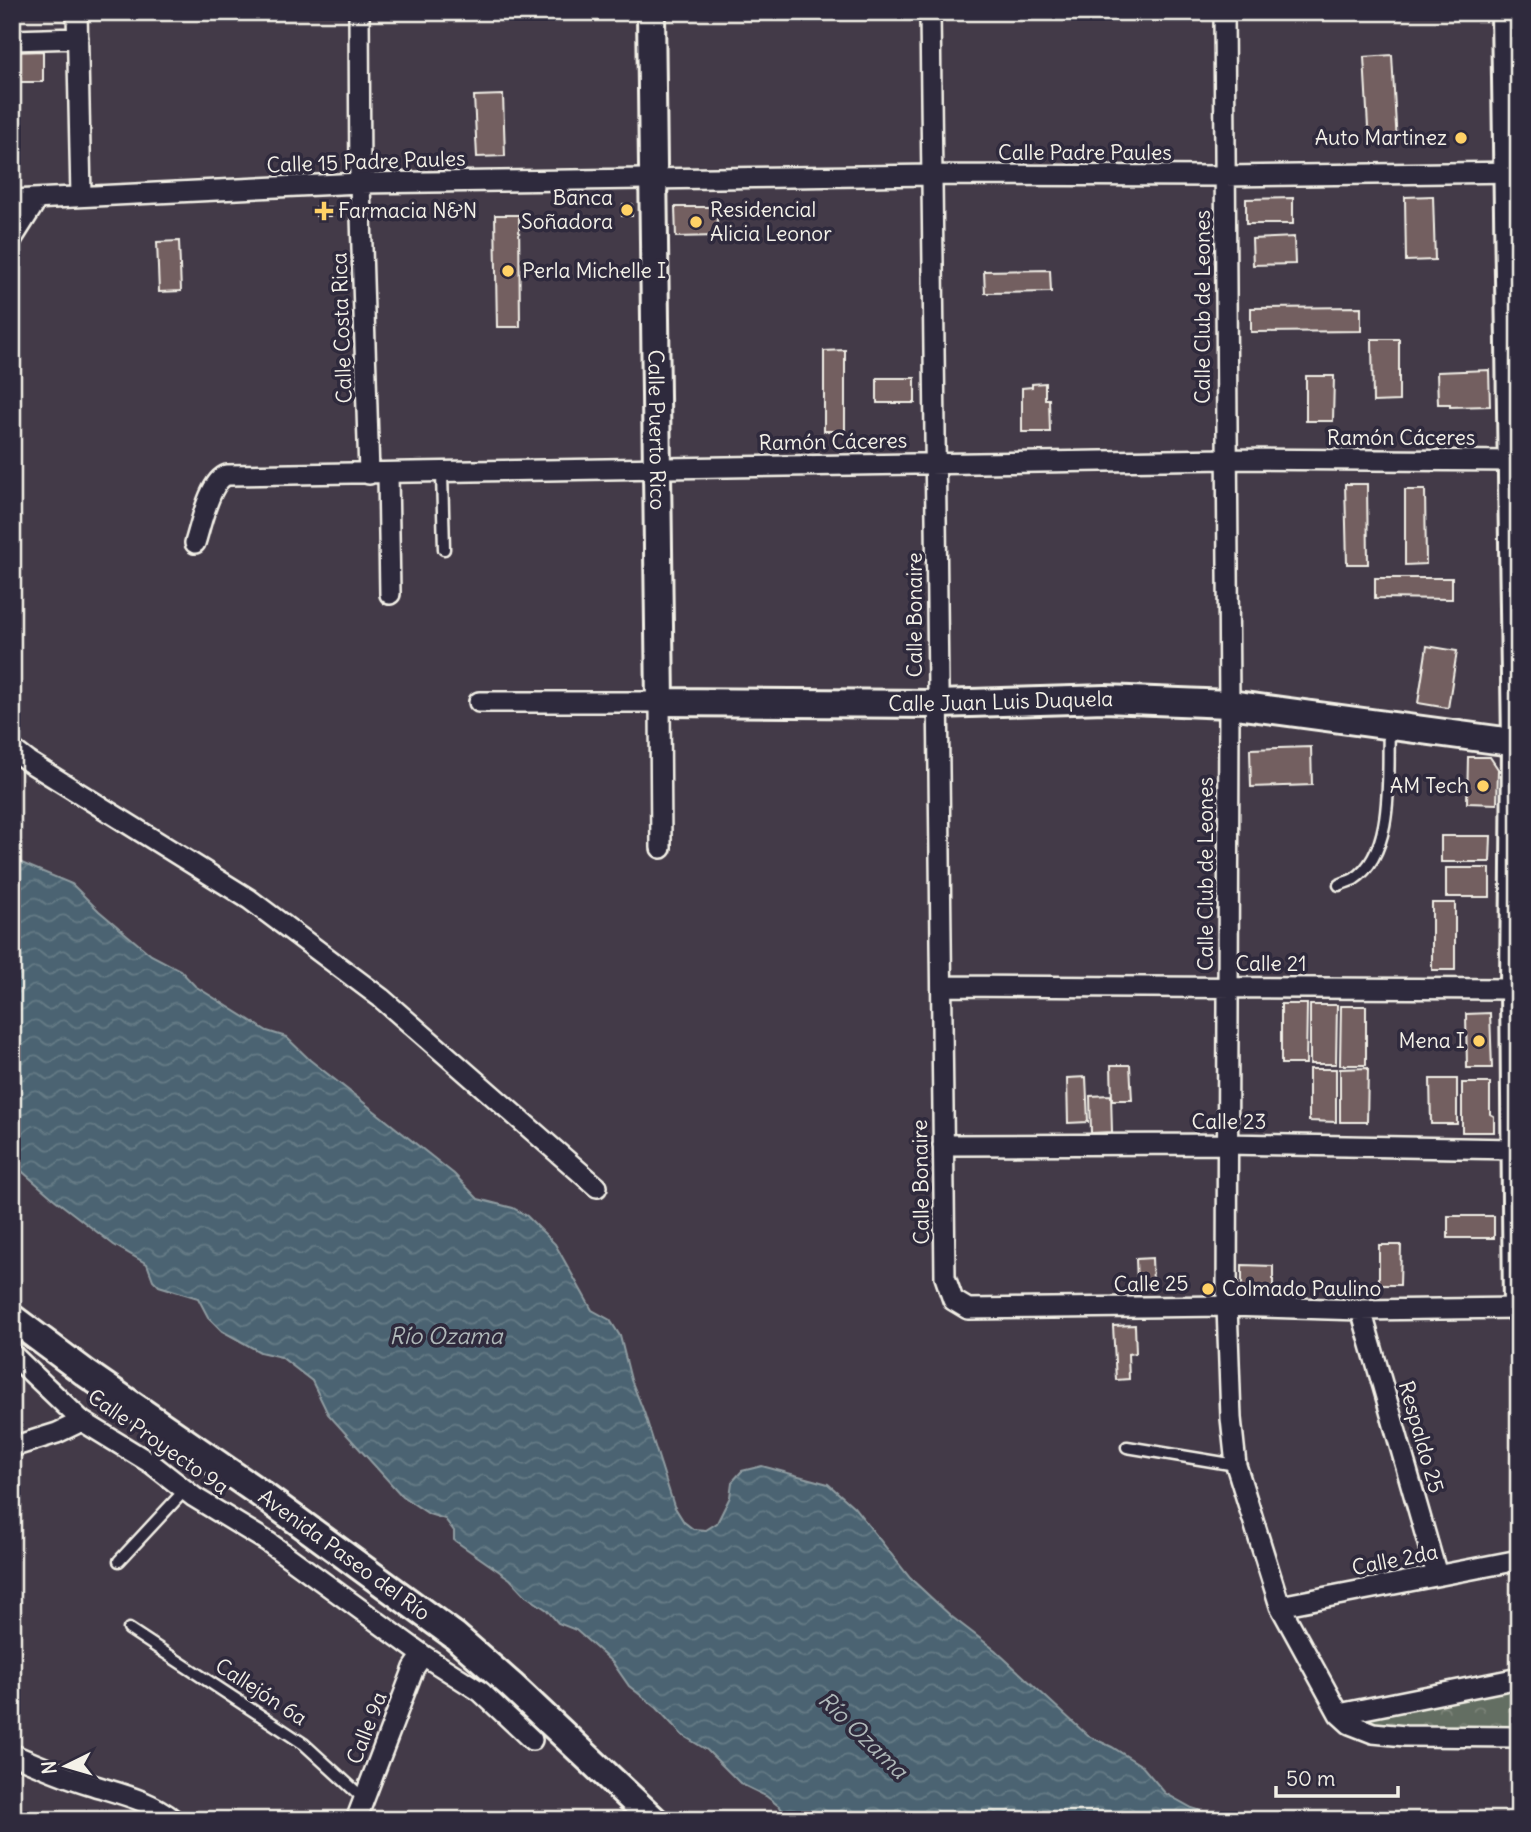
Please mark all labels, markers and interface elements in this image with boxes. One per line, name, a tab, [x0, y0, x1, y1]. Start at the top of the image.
place label: Auto Martinez	[1315, 124, 1447, 151]
marker: Auto Martinez	[1453, 130, 1469, 146]
street label: Calle Padre Paules	[998, 139, 1172, 166]
street label: Calle 15 Padre Paules	[266, 145, 466, 178]
place label: Banca Soñadora	[521, 184, 613, 235]
place label: Residencial Alicia Leonor	[710, 196, 832, 247]
place label: Farmacia N&N	[338, 197, 477, 224]
marker: Banca Soñadora	[619, 202, 635, 218]
marker: Farmacia N&N	[316, 203, 332, 219]
street label: Calle Club de Leones	[1189, 210, 1216, 404]
marker: Residencial Alicia Leonor	[688, 214, 704, 230]
street label: Calle Costa Rica	[325, 252, 358, 404]
place label: Perla Michelle I	[522, 257, 666, 284]
marker: Perla Michelle I	[500, 263, 516, 279]
street label: Calle Puerto Rico	[642, 350, 671, 510]
street label: Ramón Cáceres	[1327, 424, 1475, 451]
street label: Ramón Cáceres	[758, 427, 908, 456]
street label: Calle Bonaire	[901, 552, 928, 678]
street label: Calle Juan Luis Duquela	[888, 685, 1114, 717]
place label: AM Tech	[1390, 772, 1469, 799]
street label: Calle Club de Leones	[1192, 777, 1219, 971]
marker: AM Tech	[1475, 778, 1491, 794]
street label: Calle 21	[1235, 950, 1307, 977]
place label: Mena I	[1398, 1027, 1465, 1054]
marker: Mena I	[1471, 1033, 1487, 1049]
street label: Calle 23	[1192, 1108, 1266, 1135]
street label: Calle Bonaire	[906, 1119, 935, 1245]
street label: Calle 25	[1113, 1269, 1189, 1298]
place label: Colmado Paulino	[1222, 1275, 1381, 1302]
marker: Colmado Paulino	[1200, 1281, 1216, 1297]
water label: Río Ozama	[389, 1321, 504, 1350]
street label: Respaldo 25	[1393, 1378, 1450, 1496]
street label: Calle Proyecto 9a	[83, 1383, 234, 1500]
street label: Avenida Paseo del Río	[253, 1483, 436, 1626]
street label: Calle 2da	[1350, 1538, 1440, 1581]
street label: Callejón 6a	[210, 1652, 312, 1731]
water label: Río Ozama	[813, 1685, 915, 1786]
street label: Calle 9a	[340, 1688, 393, 1768]
north arrow	[32, 1730, 102, 1800]
scale bar	[1276, 1755, 1398, 1799]
text: N	[37, 1760, 62, 1775]
text: 50 m	[1286, 1765, 1335, 1792]

